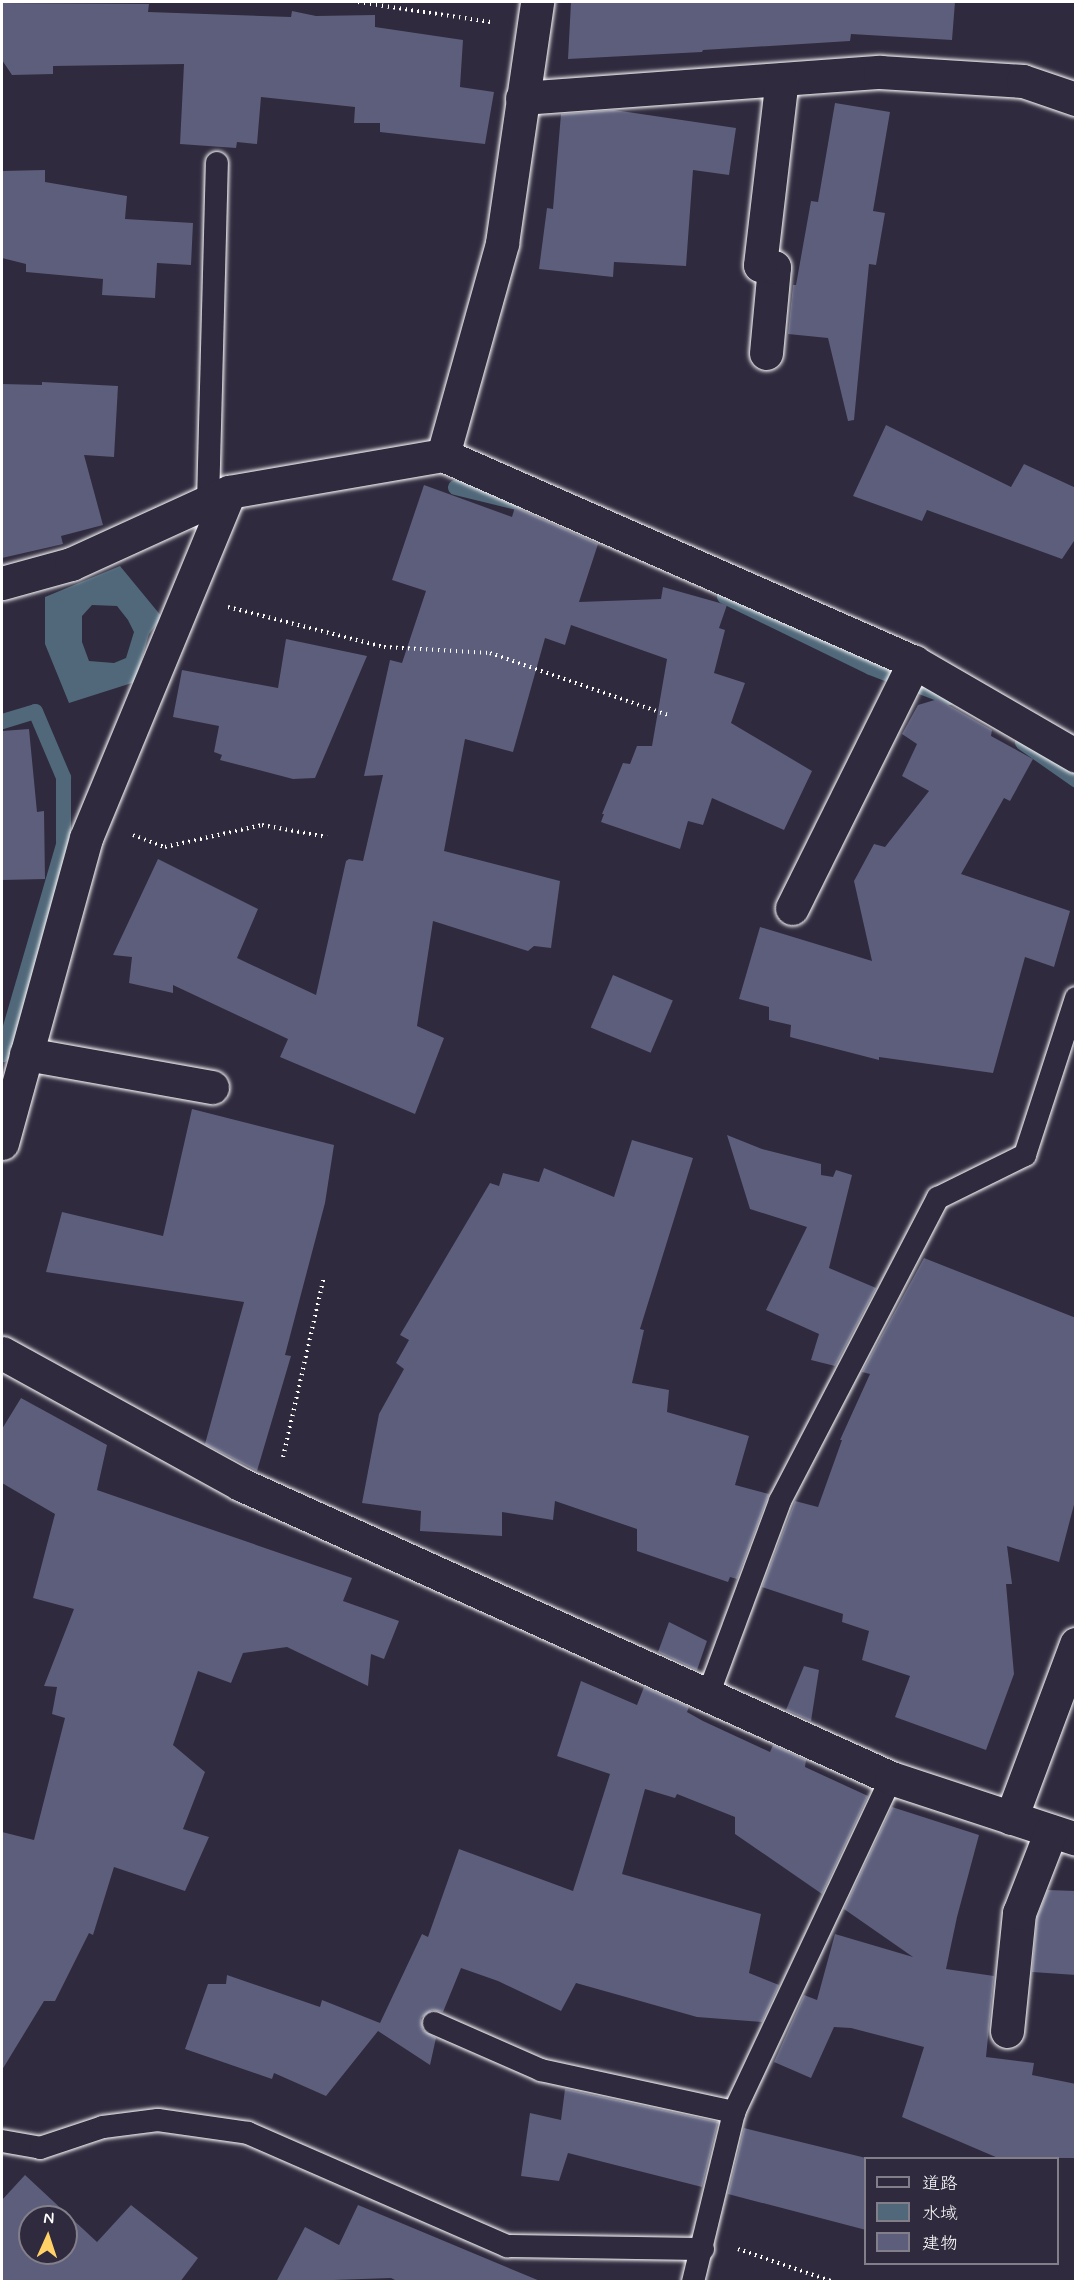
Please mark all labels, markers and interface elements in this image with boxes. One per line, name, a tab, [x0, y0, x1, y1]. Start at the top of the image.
legend	[864, 2157, 1059, 2265]
text: 道路	[922, 2172, 958, 2196]
text: 水域	[922, 2202, 958, 2226]
north arrow	[18, 2205, 78, 2265]
text: N	[43, 2208, 55, 2229]
text: 建物	[922, 2232, 958, 2256]

